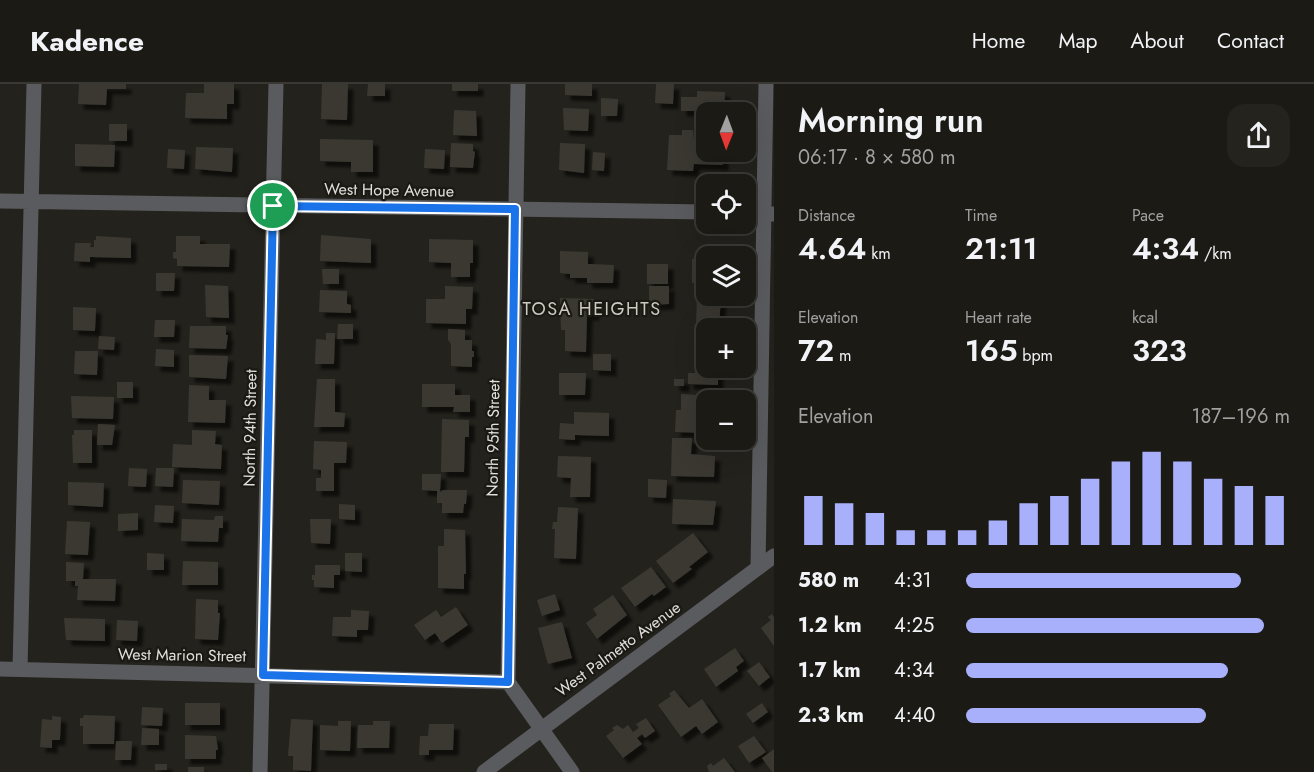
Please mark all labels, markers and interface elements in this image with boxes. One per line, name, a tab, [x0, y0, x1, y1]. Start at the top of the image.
text: Kadence	[30, 21, 144, 62]
text: Home	[972, 26, 1025, 56]
text: Map	[1058, 26, 1098, 56]
text: About	[1131, 26, 1184, 56]
text: Contact	[1217, 26, 1284, 56]
text: Morning run	[798, 97, 984, 144]
north arrow	[696, 102, 756, 162]
map controls	[696, 102, 756, 450]
button: share	[1227, 104, 1290, 167]
text: 06:17 · 8 × 580 m	[798, 143, 956, 172]
button: locate	[696, 174, 756, 234]
street label: West Hope Avenue	[324, 177, 454, 203]
pin	[247, 180, 298, 231]
icon: arrive	[256, 189, 289, 222]
text: Distance	[798, 204, 855, 227]
text: Time	[965, 204, 997, 227]
text: Pace	[1132, 204, 1164, 227]
text: 4.64	[798, 227, 866, 270]
text: 21:11	[965, 227, 1038, 270]
text: 4:34	[1132, 227, 1199, 270]
text: km	[866, 242, 891, 265]
text: /km	[1199, 242, 1232, 265]
button: layers	[696, 246, 756, 306]
district label: TOSA HEIGHTS	[522, 296, 662, 322]
text: Elevation	[798, 306, 858, 329]
text: Heart rate	[965, 306, 1032, 329]
text: kcal	[1132, 306, 1158, 329]
button: +	[696, 318, 756, 378]
text: 72	[798, 329, 834, 372]
text: 165	[965, 329, 1018, 372]
text: 323	[1132, 329, 1187, 372]
text: m	[834, 344, 852, 367]
text: bpm	[1018, 344, 1053, 367]
street label: North 94th Street	[237, 369, 263, 487]
street label: North 95th Street	[480, 379, 506, 497]
button: −	[696, 390, 756, 450]
text: Elevation	[798, 402, 873, 431]
text: 187–196 m	[1191, 402, 1290, 431]
text: 580 m	[798, 566, 859, 595]
text: 4:31	[894, 566, 932, 595]
street label: West Palmetto Avenue	[551, 596, 685, 702]
text: 1.2 km	[798, 611, 862, 640]
text: 4:25	[894, 611, 934, 640]
street label: West Marion Street	[118, 642, 246, 668]
text: 1.7 km	[798, 656, 861, 685]
text: 4:34	[894, 656, 934, 685]
text: 2.3 km	[798, 701, 864, 730]
text: 4:40	[894, 701, 935, 730]

